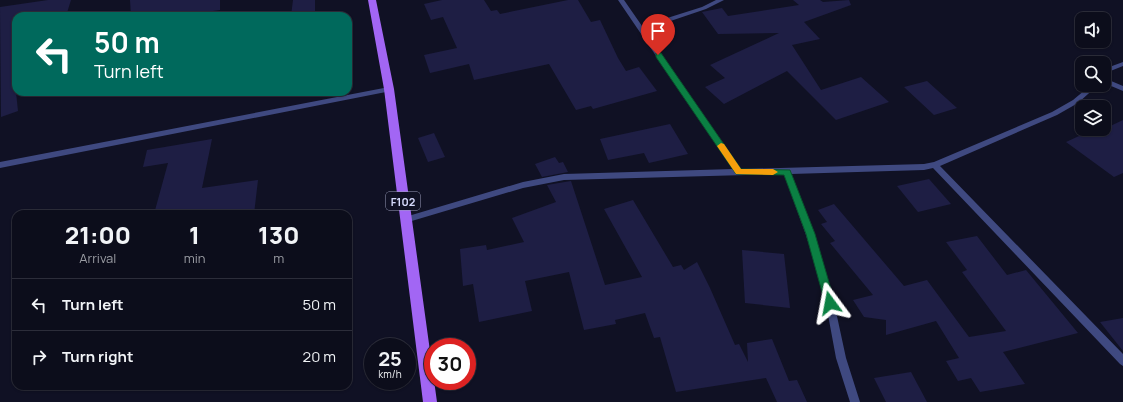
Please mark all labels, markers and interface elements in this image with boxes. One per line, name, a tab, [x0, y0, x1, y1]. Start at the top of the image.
map controls	[1075, 12, 1111, 136]
button: sound	[1075, 12, 1111, 48]
pin	[641, 14, 675, 55]
icon: arrive	[647, 20, 669, 42]
text: 50 m	[94, 23, 160, 61]
icon: left	[28, 28, 80, 80]
button: search	[1075, 56, 1111, 92]
text: Turn left	[94, 59, 164, 83]
button: layers	[1075, 100, 1111, 136]
road number: F102	[386, 192, 420, 210]
text: 21:00	[65, 218, 131, 251]
text: 1	[189, 218, 200, 251]
text: 130	[258, 218, 299, 251]
text: Arrival	[79, 249, 116, 267]
text: min	[184, 249, 205, 267]
text: m	[273, 249, 284, 267]
position arrow	[809, 282, 851, 324]
icon: left	[28, 294, 50, 316]
text: Turn left	[62, 294, 124, 315]
text: 50 m	[302, 294, 336, 315]
speed limit sign: 30	[424, 338, 476, 390]
text: 25	[378, 345, 402, 372]
icon: right	[28, 346, 50, 368]
text: Turn right	[62, 346, 133, 367]
text: 20 m	[303, 346, 336, 367]
text: km/h	[378, 367, 402, 381]

